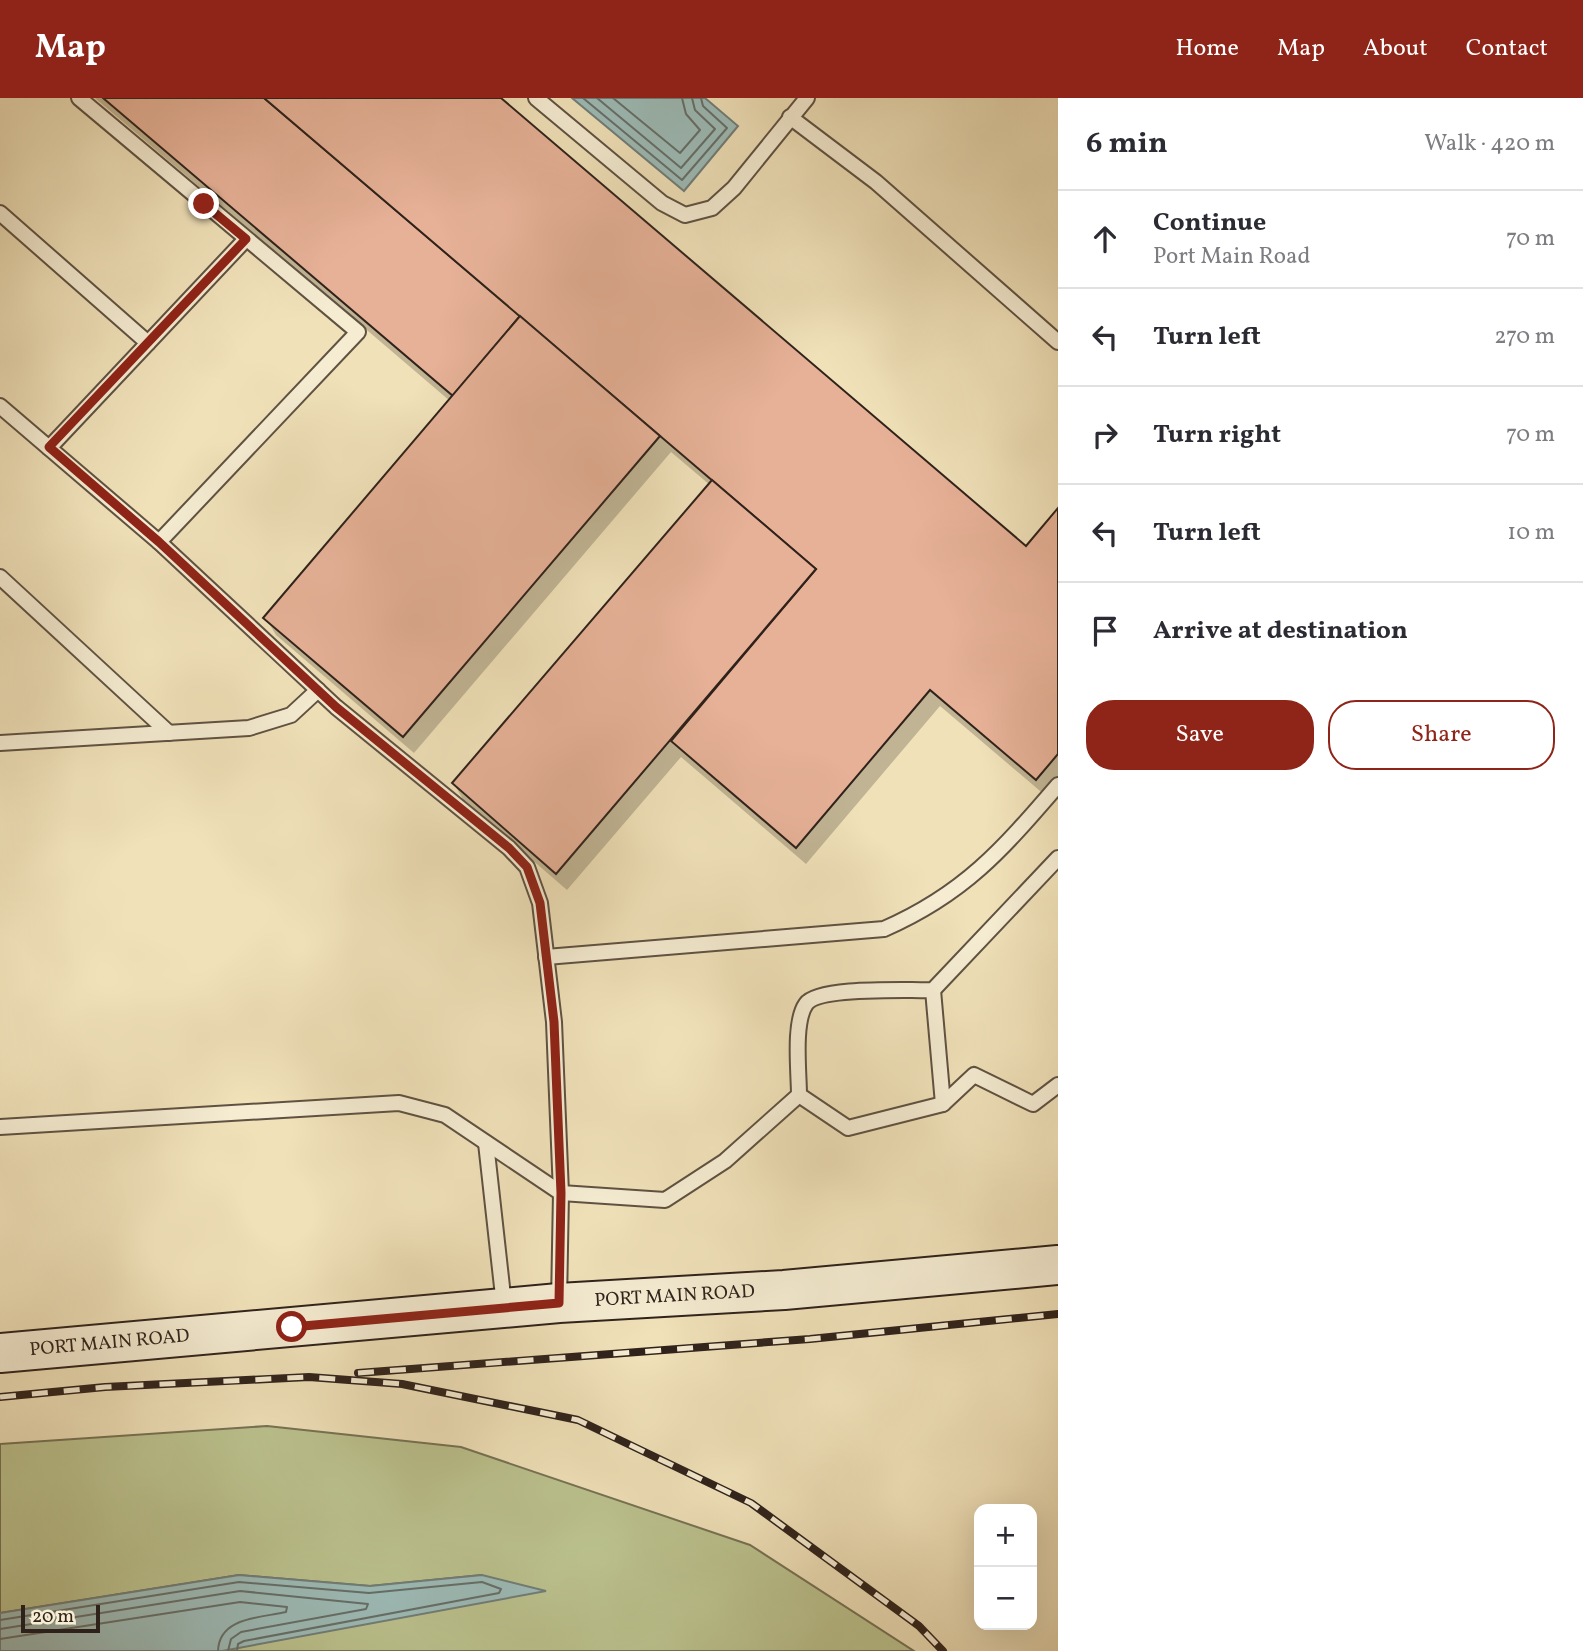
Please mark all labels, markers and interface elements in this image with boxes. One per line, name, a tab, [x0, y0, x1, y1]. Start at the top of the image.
text: Map	[35, 26, 106, 72]
text: Home	[1175, 32, 1239, 66]
text: Map	[1277, 32, 1325, 66]
text: About	[1363, 32, 1428, 66]
text: Contact	[1466, 32, 1548, 66]
text: 6 min	[1086, 123, 1168, 165]
text: Walk · 420 m	[1424, 128, 1555, 160]
route end	[188, 188, 219, 219]
text: Continue	[1153, 205, 1266, 241]
icon: ahead	[1086, 220, 1124, 258]
text: 70 m	[1506, 223, 1555, 255]
text: Port Main Road	[1153, 241, 1311, 273]
icon: left	[1086, 318, 1124, 356]
text: Turn left	[1153, 319, 1261, 355]
text: 270 m	[1494, 321, 1555, 353]
icon: right	[1086, 416, 1124, 454]
text: Turn right	[1153, 417, 1281, 453]
text: 70 m	[1506, 419, 1555, 451]
icon: left	[1086, 514, 1124, 552]
text: Turn left	[1153, 515, 1261, 551]
text: 10 m	[1507, 517, 1555, 549]
icon: arrive	[1086, 612, 1124, 650]
text: Arrive at destination	[1153, 613, 1408, 649]
button: Save	[1086, 700, 1314, 770]
button: Share	[1328, 700, 1555, 770]
street label: PORT MAIN ROAD	[594, 1279, 756, 1314]
route start	[276, 1311, 307, 1342]
street label: PORT MAIN ROAD	[28, 1323, 191, 1363]
map controls	[974, 1504, 1037, 1630]
button: +	[974, 1504, 1037, 1567]
button: −	[974, 1567, 1037, 1630]
scale bar	[21, 1602, 100, 1634]
text: 20 m	[32, 1604, 74, 1630]

